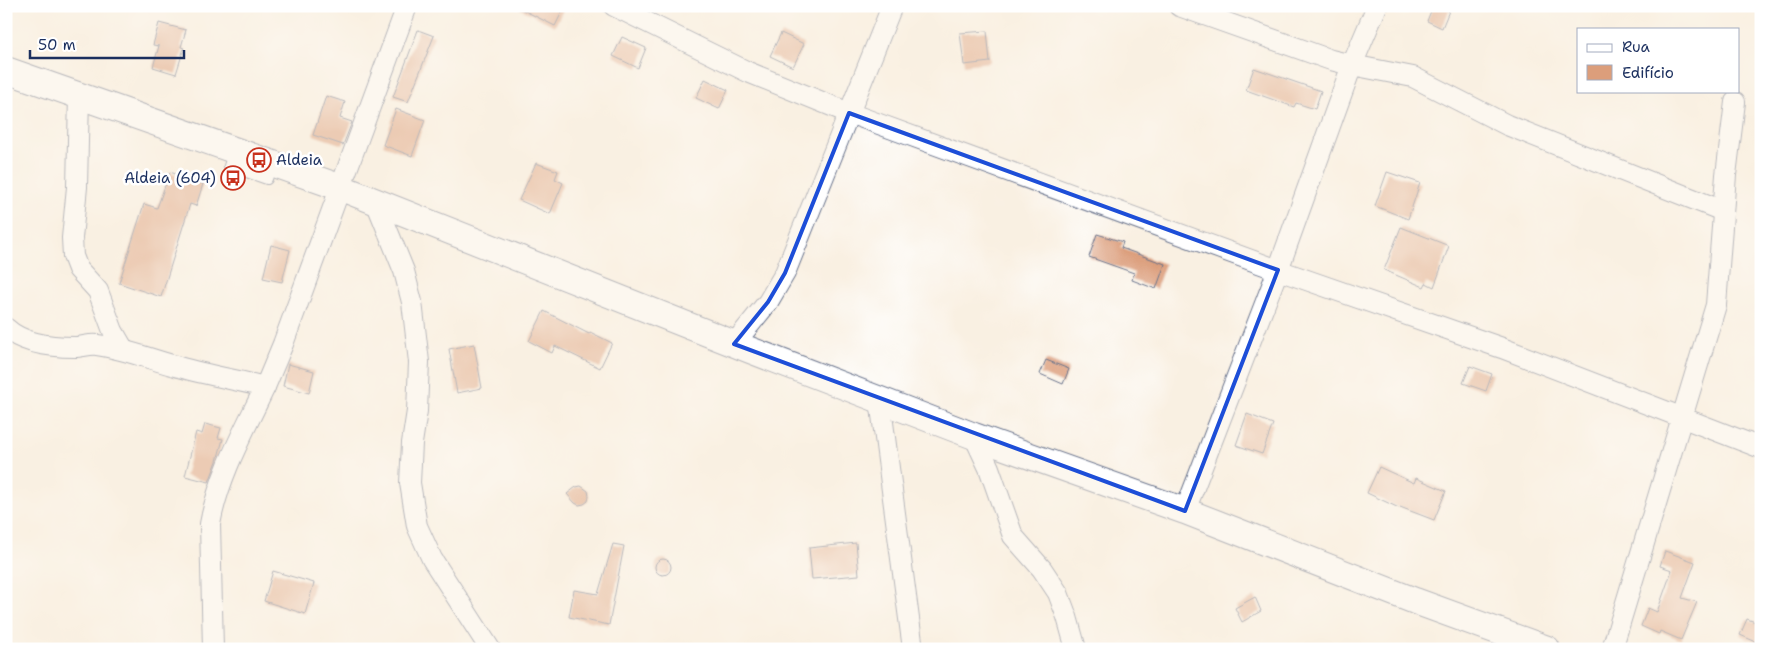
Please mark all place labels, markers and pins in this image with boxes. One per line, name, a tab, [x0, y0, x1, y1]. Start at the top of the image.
bus stop icon: Aldeia	[246, 147, 272, 173]
place label: Aldeia	[276, 150, 323, 170]
bus stop icon: Aldeia (604)	[220, 165, 246, 191]
place label: Aldeia (604)	[124, 168, 216, 188]

